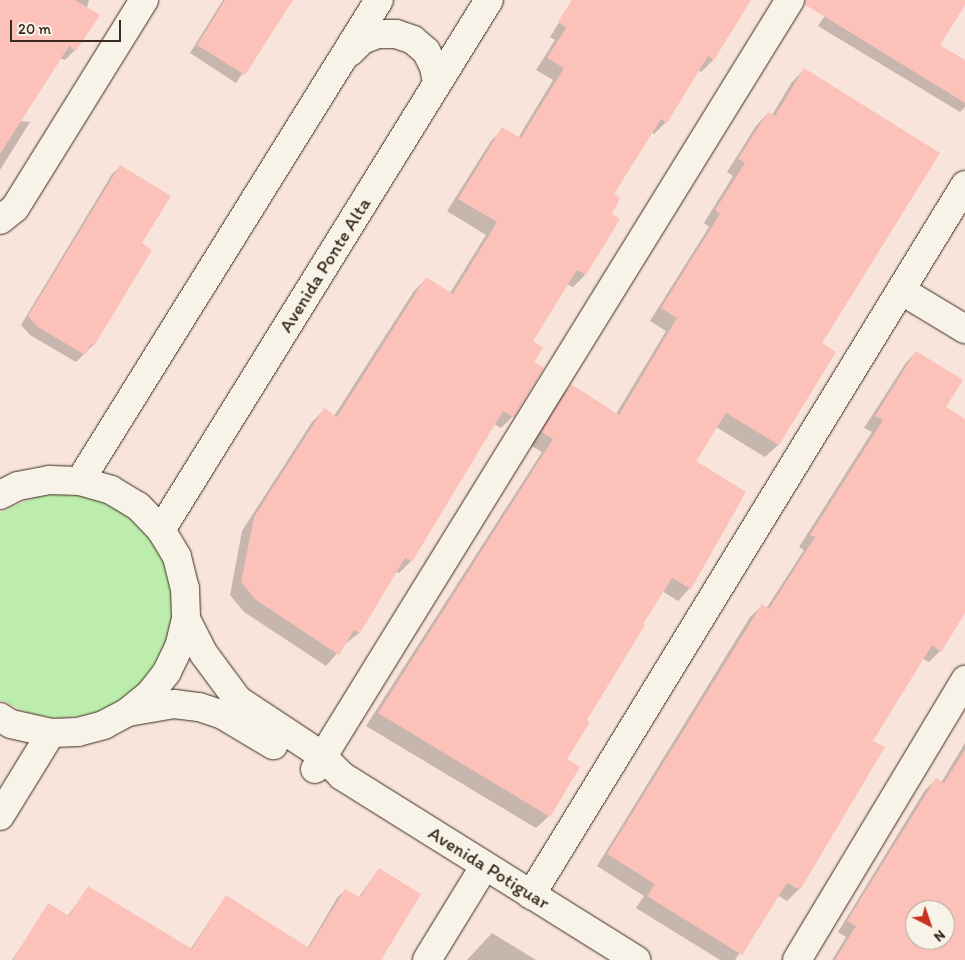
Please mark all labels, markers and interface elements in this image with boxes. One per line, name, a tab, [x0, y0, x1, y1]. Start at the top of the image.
scale bar	[12, 10, 124, 42]
text: 20 m	[18, 20, 51, 38]
street label: Avenida Ponte Alta	[274, 193, 376, 337]
street label: Avenida Potiguar	[424, 822, 554, 914]
north arrow	[905, 900, 955, 950]
text: N	[930, 926, 949, 945]

